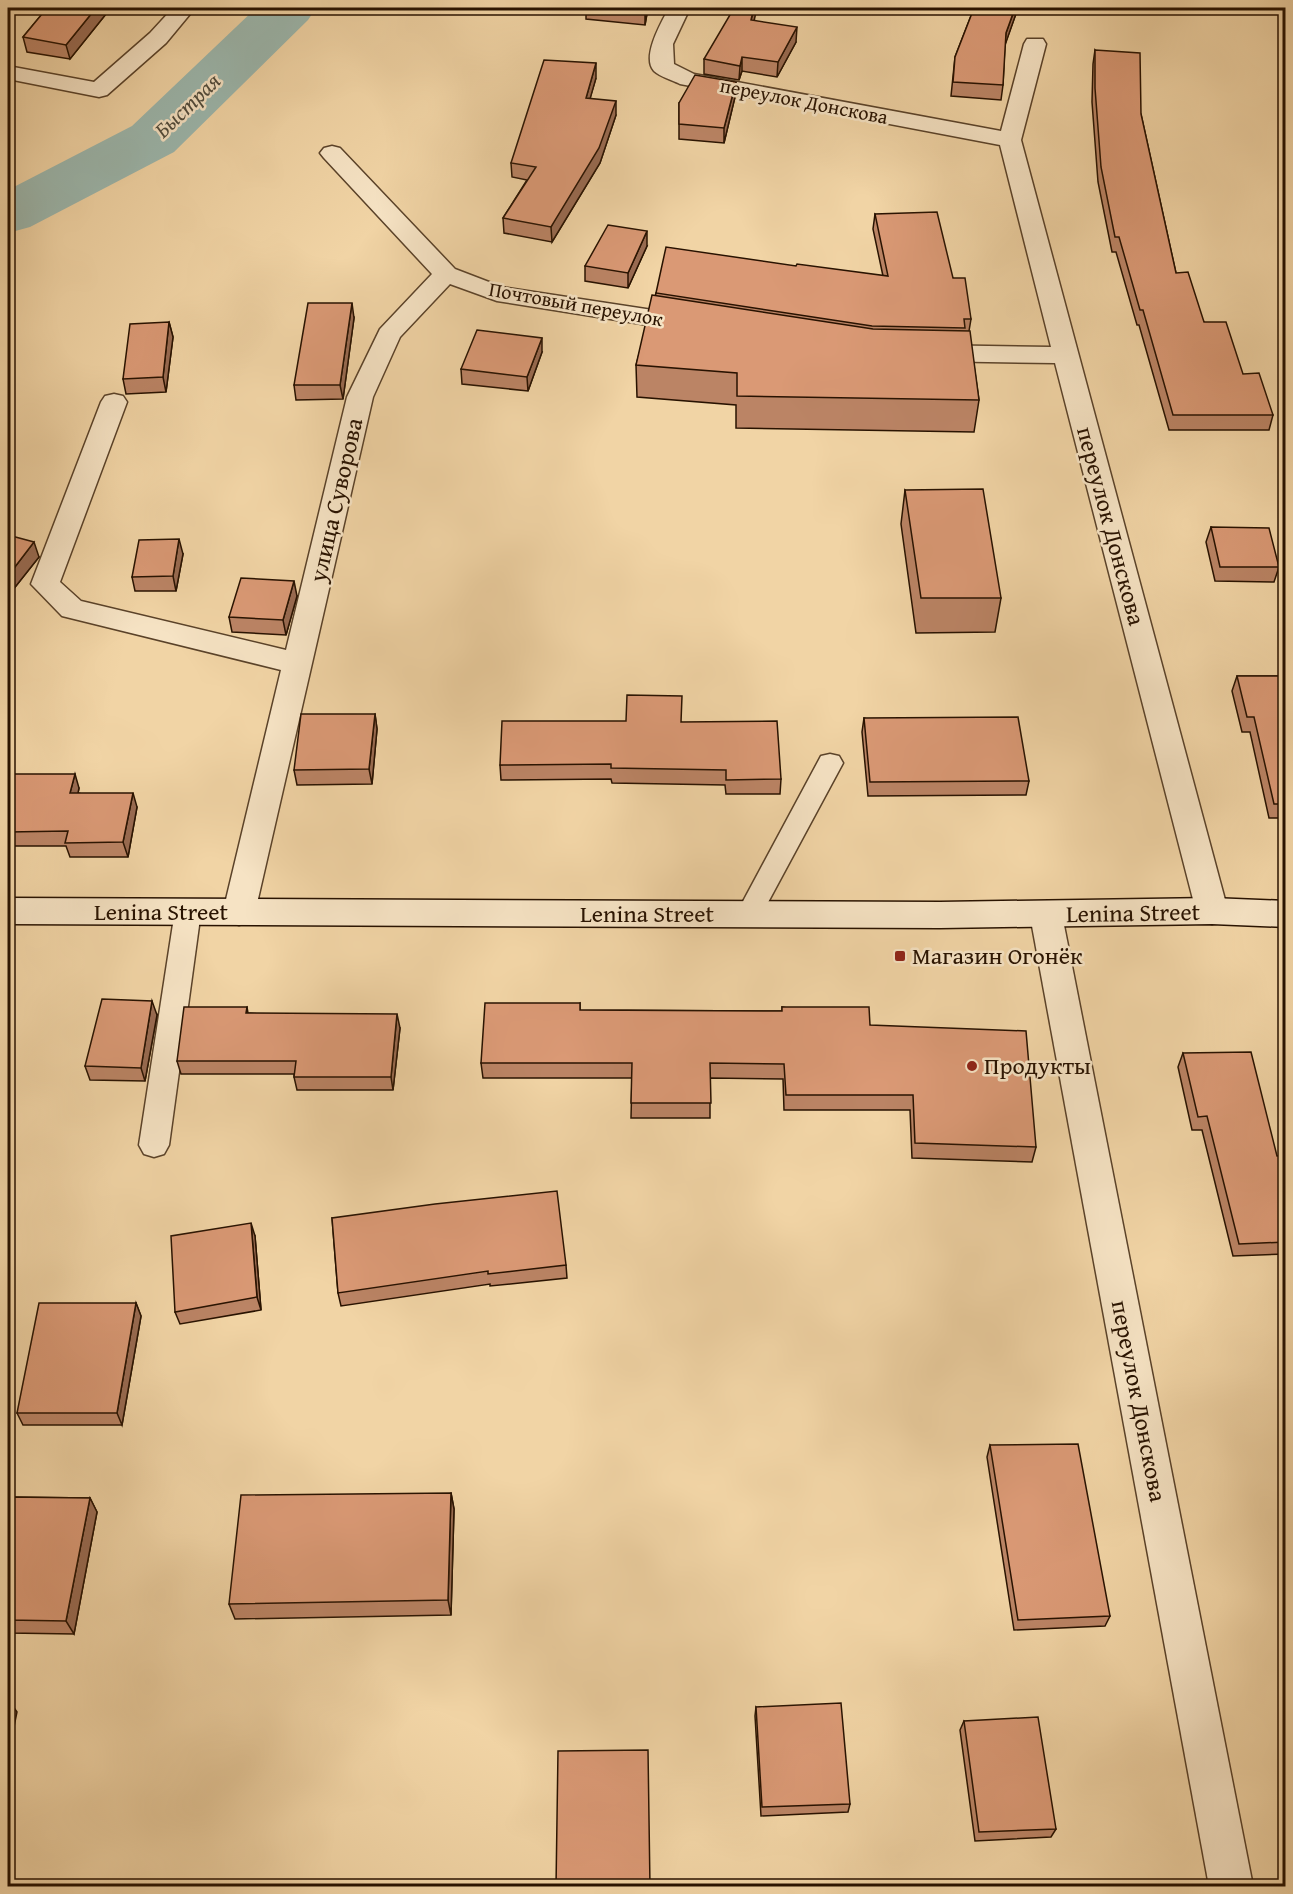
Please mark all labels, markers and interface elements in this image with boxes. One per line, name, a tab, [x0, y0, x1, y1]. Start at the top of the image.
water label: Быстрая	[147, 65, 228, 145]
street label: переулок Донскова	[718, 70, 891, 131]
street label: Почтовый переулок	[487, 274, 666, 333]
street label: улица Суворова	[299, 414, 372, 586]
street label: переулок Донскова	[1068, 423, 1155, 630]
street label: Lenina Street	[94, 894, 229, 929]
street label: Lenina Street	[1066, 894, 1201, 931]
street label: Lenina Street	[580, 896, 715, 931]
place label: Магазин Огонёк	[912, 938, 1083, 973]
marker: Магазин Огонёк	[893, 949, 907, 963]
place label: Продукты	[984, 1048, 1091, 1083]
marker: Продукты	[965, 1059, 979, 1073]
street label: переулок Донскова	[1103, 1297, 1176, 1505]

